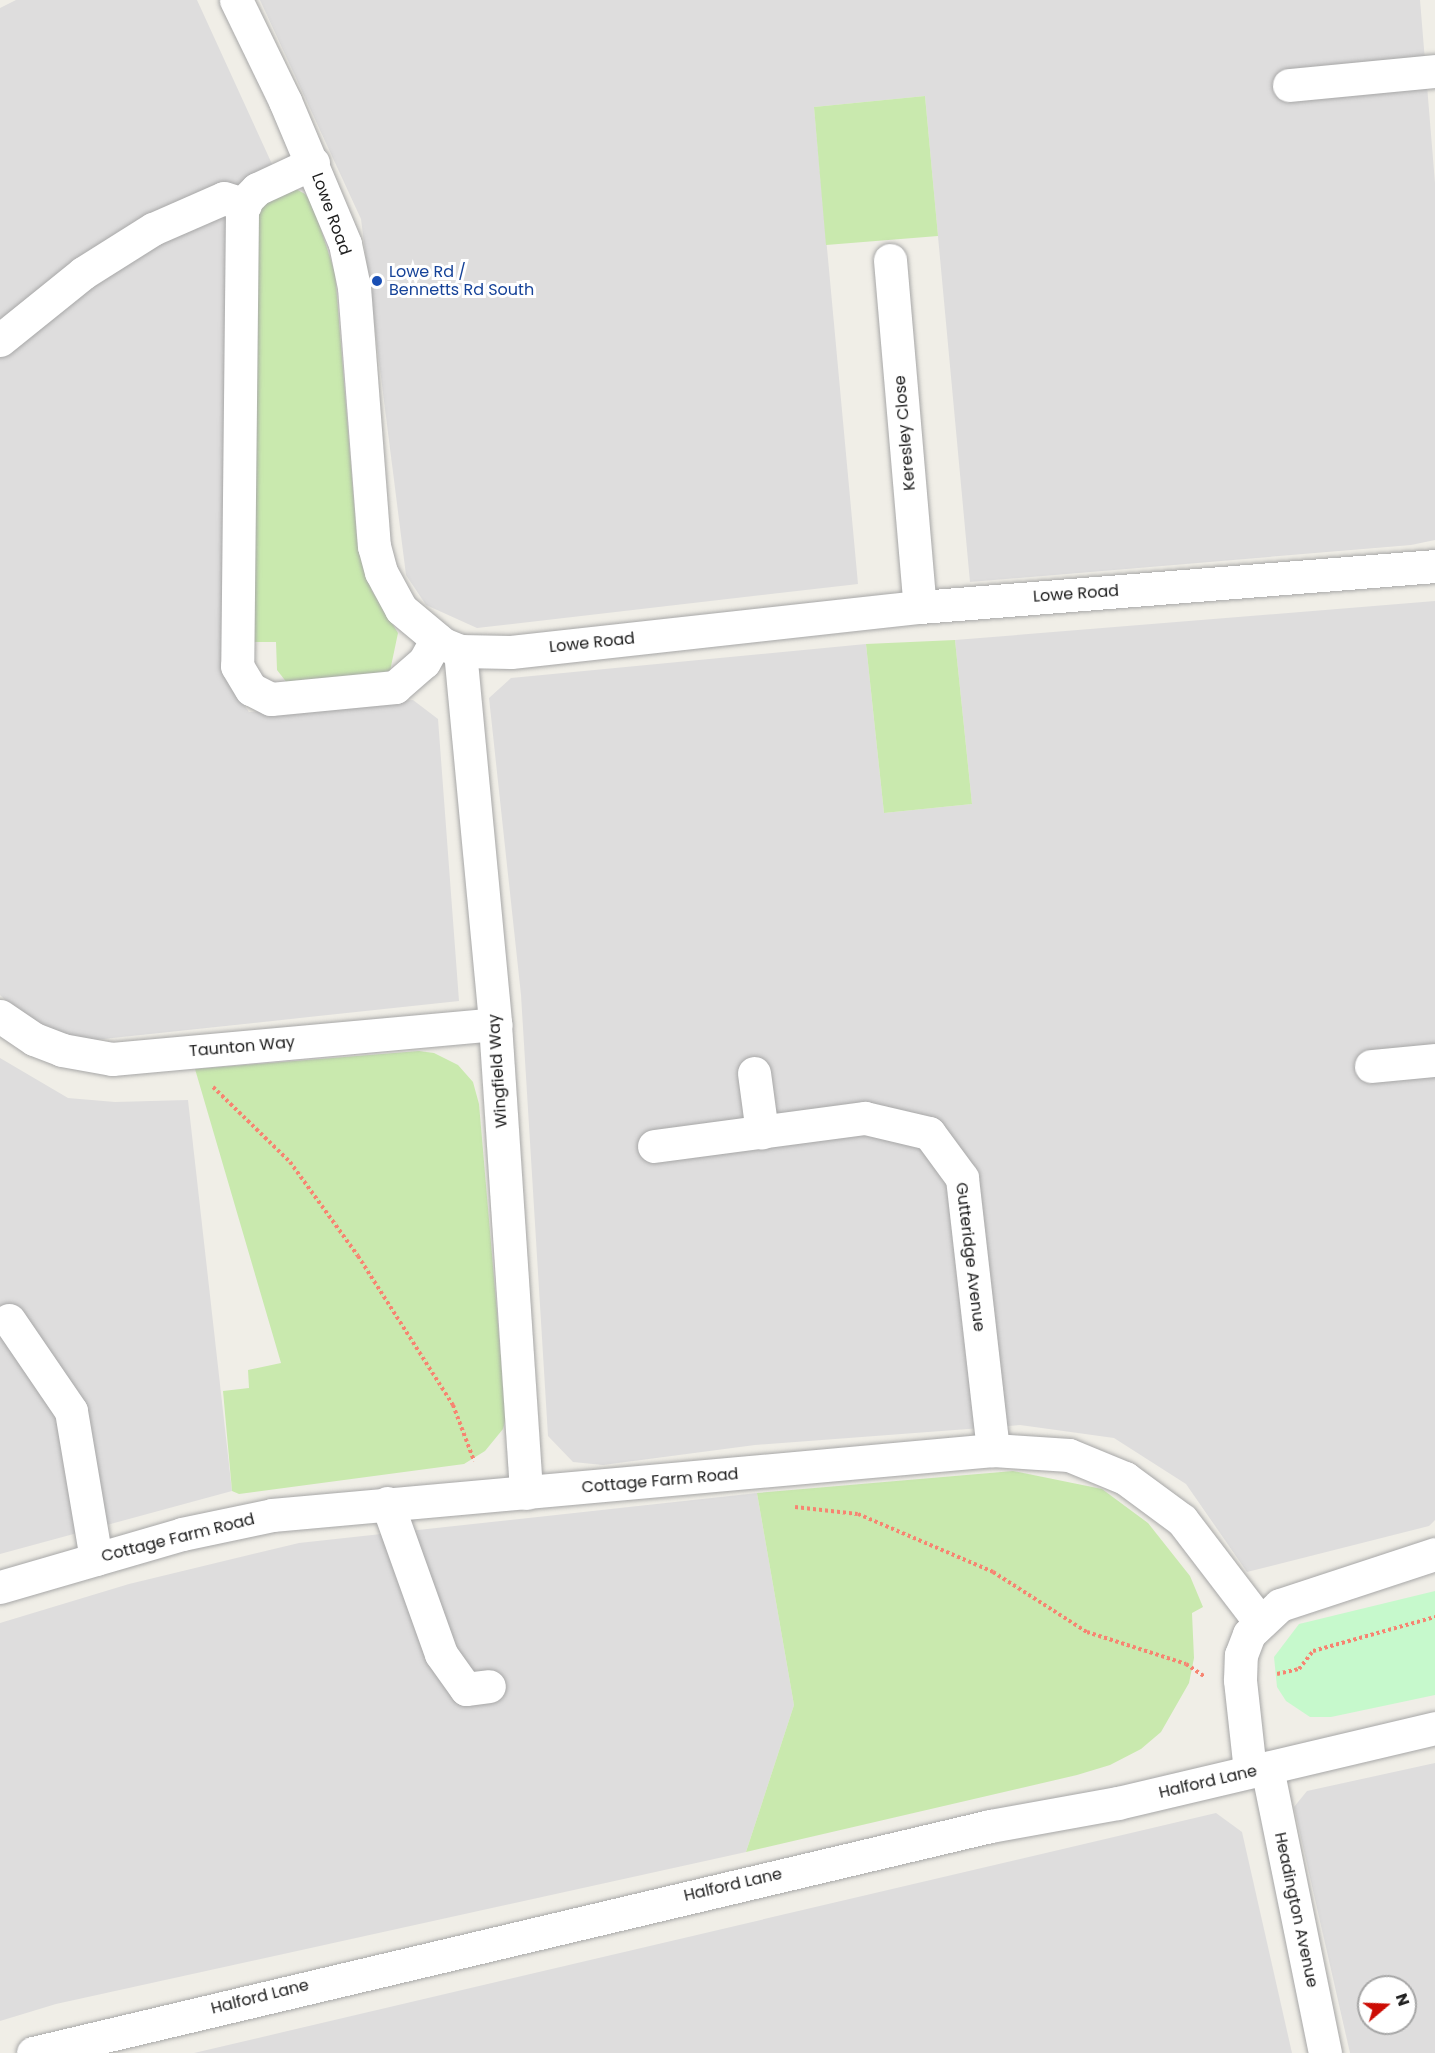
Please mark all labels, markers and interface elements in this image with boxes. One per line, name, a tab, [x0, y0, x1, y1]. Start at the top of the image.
street label: Lowe Road	[307, 170, 355, 258]
place label: Lowe Rd / Bennetts Rd South	[389, 262, 534, 300]
marker: Lowe Rd / Bennetts Rd South	[370, 274, 384, 288]
street label: Keresley Close	[890, 375, 920, 491]
street label: Lowe Road	[1032, 581, 1120, 607]
street label: Lowe Road	[548, 629, 636, 657]
street label: Wingfield Way	[484, 1013, 512, 1129]
street label: Taunton Way	[188, 1033, 296, 1061]
street label: Gutteridge Avenue	[951, 1181, 989, 1333]
street label: Cottage Farm Road	[581, 1465, 739, 1497]
street label: Cottage Farm Road	[99, 1510, 257, 1566]
street label: Halford Lane	[1157, 1761, 1259, 1803]
street label: Headington Avenue	[1270, 1831, 1322, 1989]
street label: Halford Lane	[682, 1864, 784, 1906]
north arrow	[1357, 1975, 1417, 2035]
street label: Halford Lane	[209, 1976, 311, 2018]
text: N	[1390, 1990, 1415, 2009]

